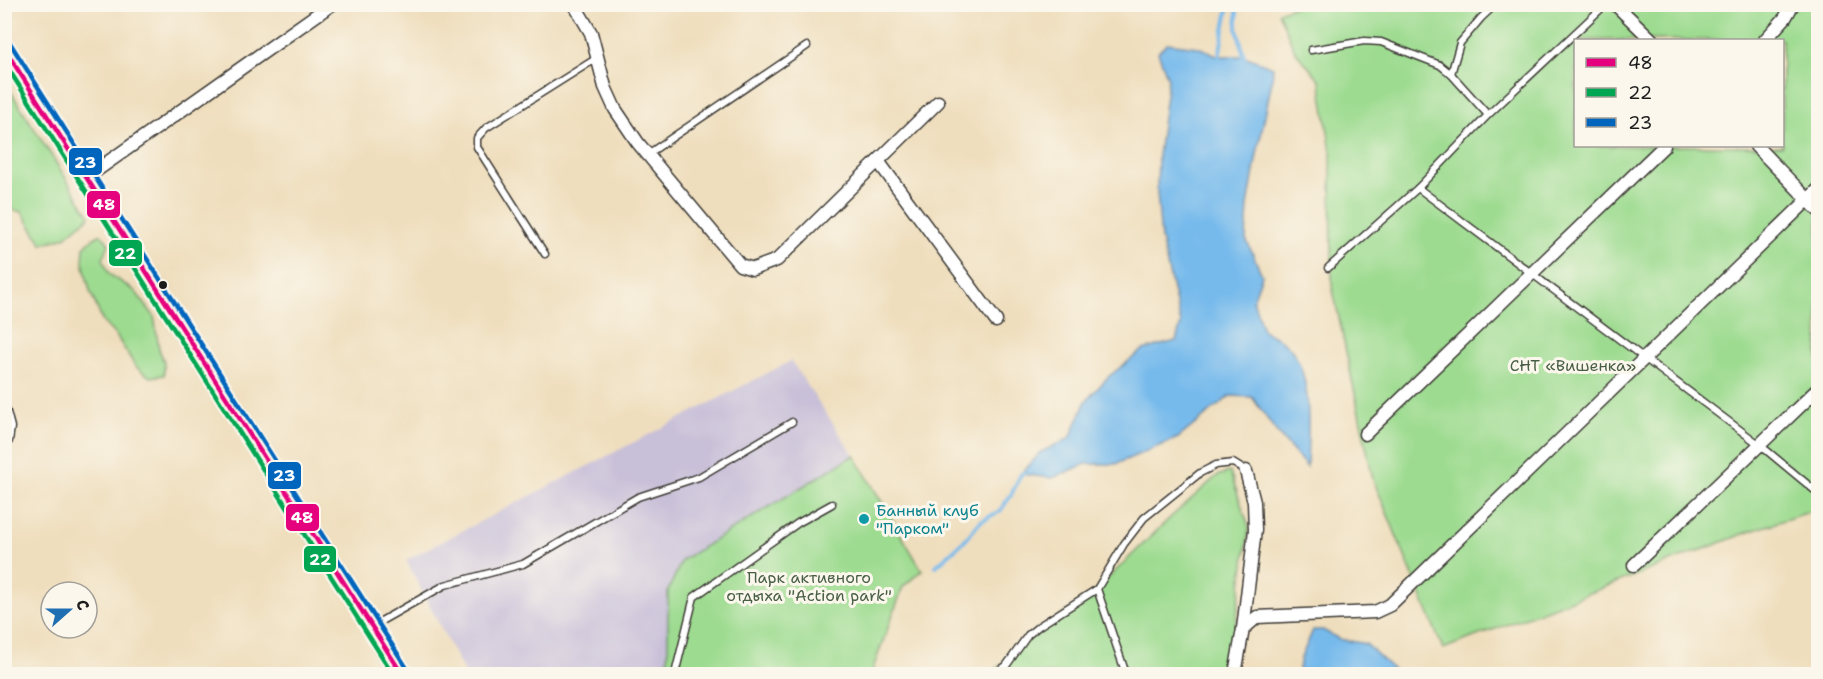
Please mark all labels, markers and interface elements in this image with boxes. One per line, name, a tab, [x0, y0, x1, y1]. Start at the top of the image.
legend	[1574, 39, 1784, 147]
text: 48	[1628, 51, 1653, 75]
text: 22	[1628, 81, 1652, 105]
text: 23	[1628, 111, 1652, 135]
line badge: 23	[68, 147, 103, 176]
text: 23	[74, 152, 96, 173]
line badge: 48	[86, 190, 121, 219]
text: 48	[93, 194, 115, 215]
line badge: 22	[108, 239, 143, 267]
text: 22	[114, 243, 136, 264]
unlabelled marker	[157, 279, 169, 291]
park label: СНТ «Вишенка»	[1510, 355, 1636, 376]
line badge: 23	[267, 461, 302, 490]
text: 23	[273, 465, 295, 486]
place label: Банный клуб "Парком"	[876, 500, 979, 539]
line badge: 48	[285, 503, 320, 532]
text: 48	[291, 507, 313, 528]
marker: Банный клуб "Парком"	[857, 512, 871, 526]
line badge: 22	[303, 545, 337, 573]
text: 22	[309, 549, 331, 570]
park label: Парк активного отдыха "Action park"	[726, 567, 892, 606]
north arrow	[39, 580, 99, 640]
text: С	[71, 596, 94, 613]

